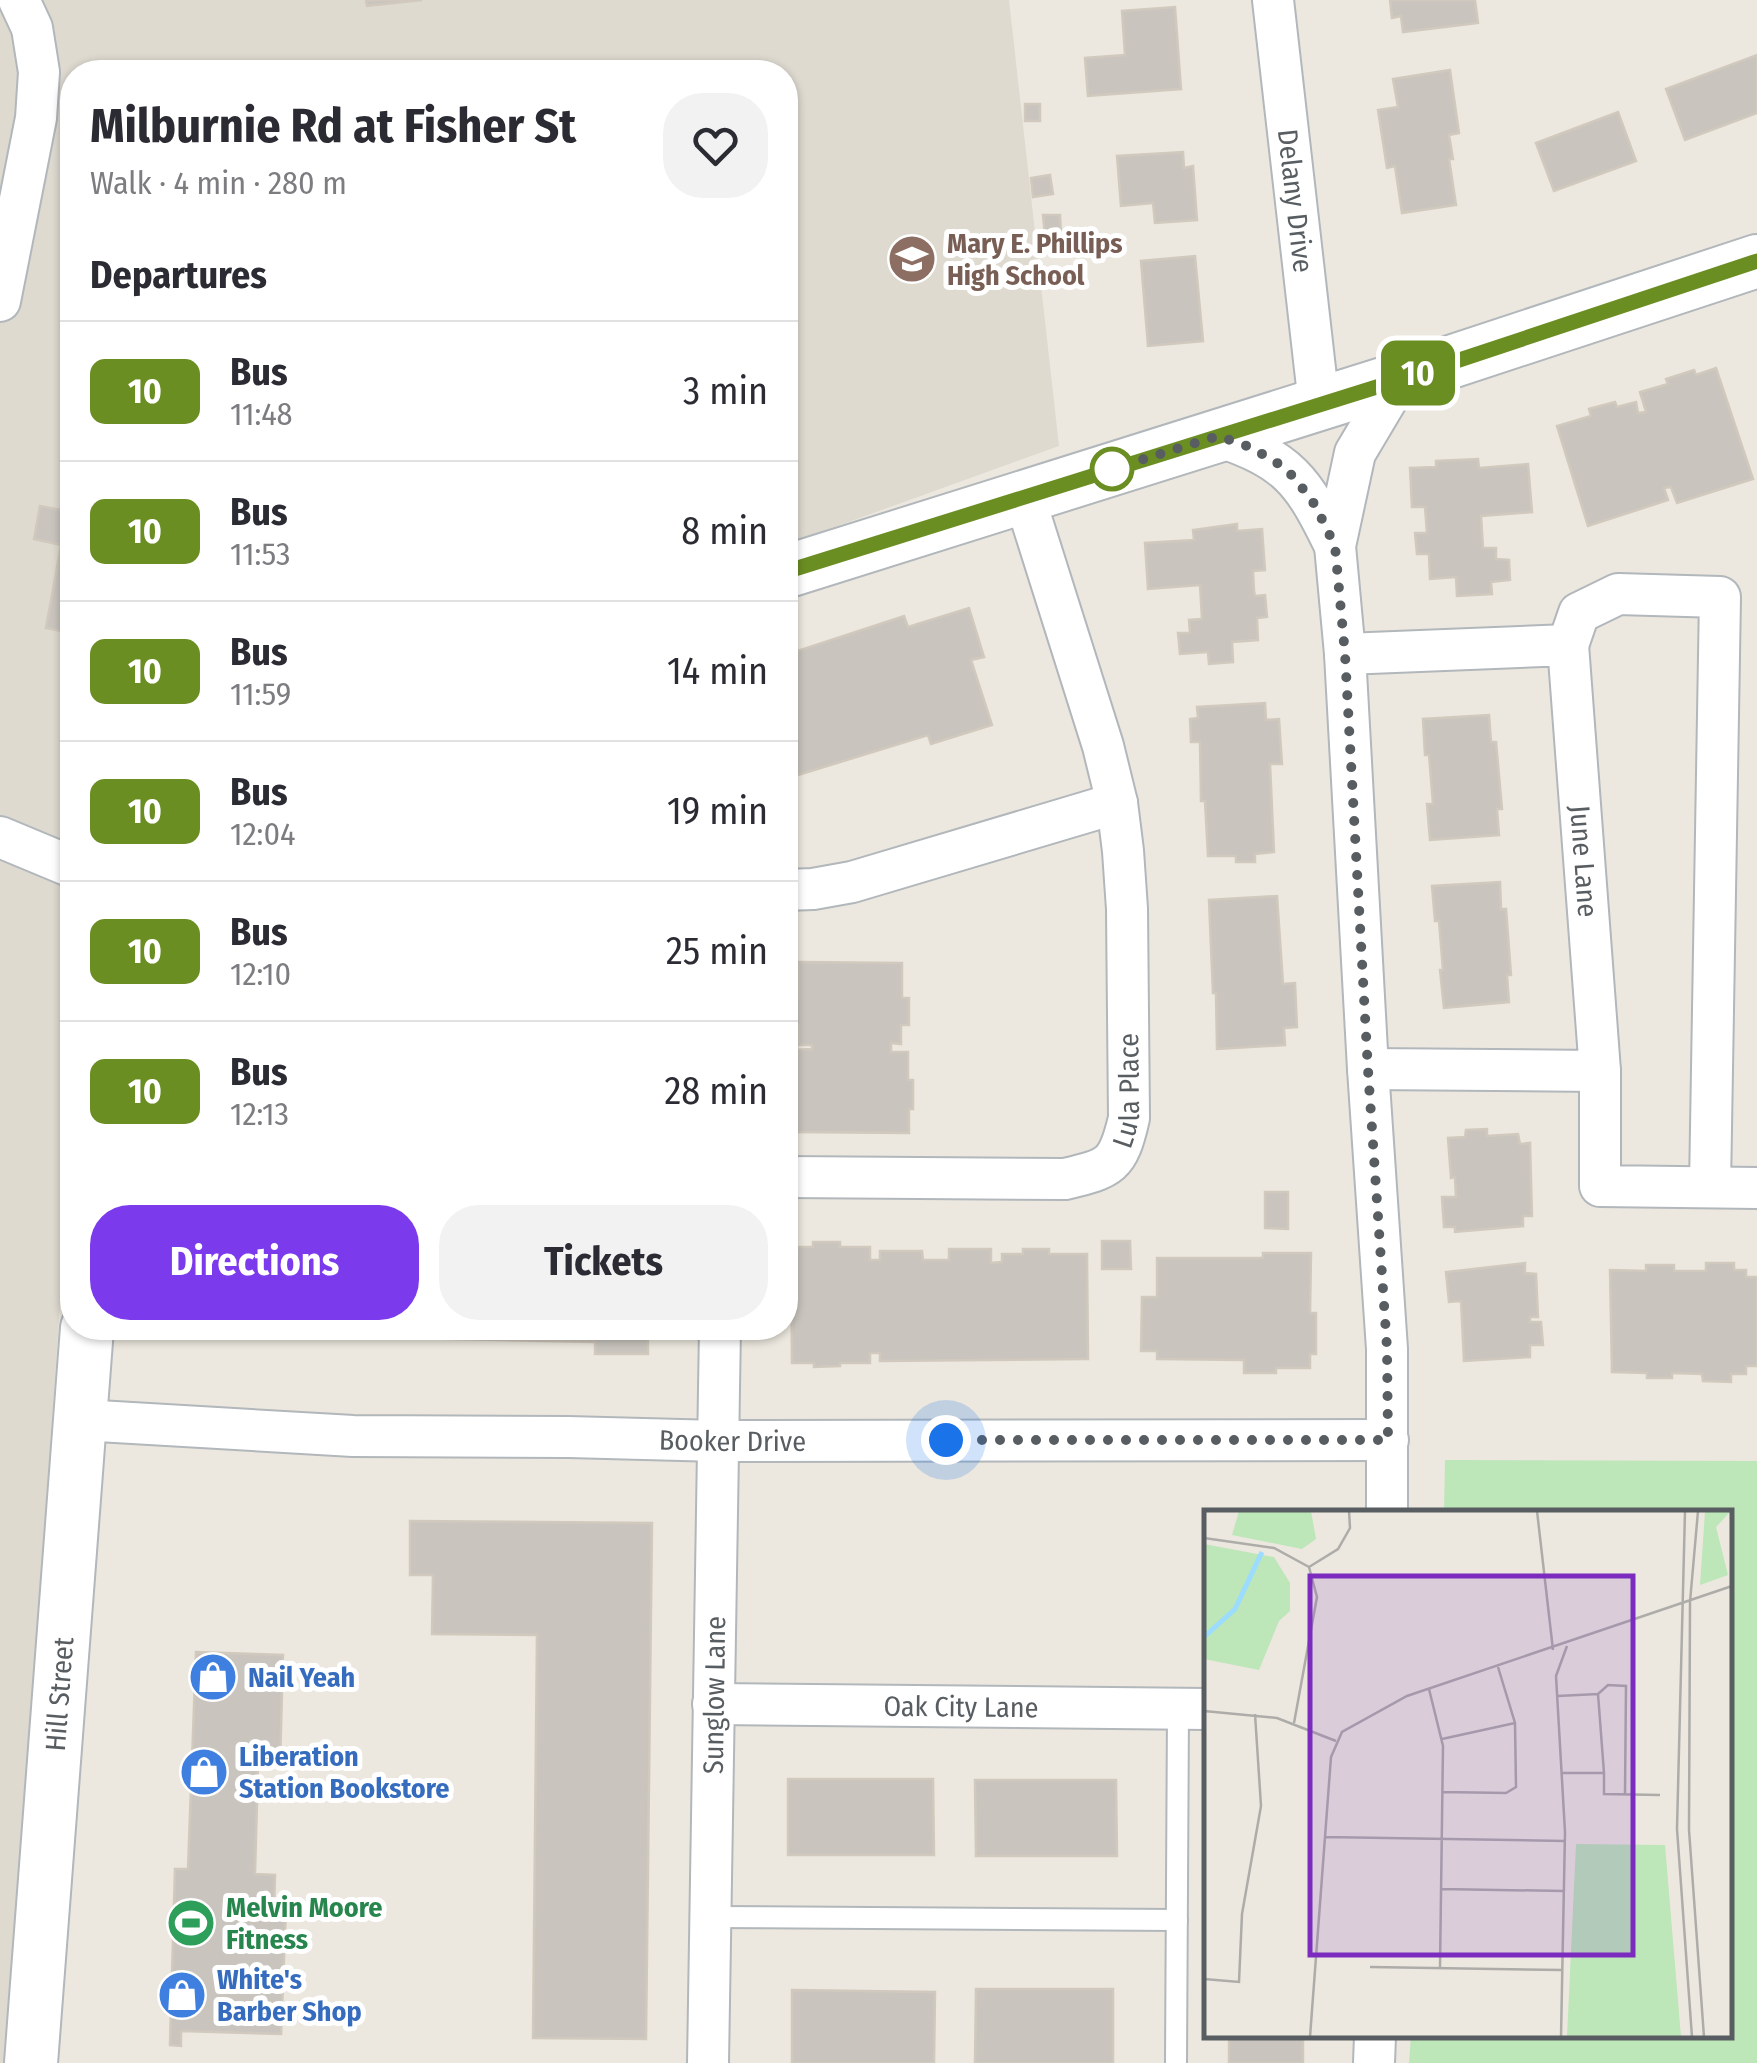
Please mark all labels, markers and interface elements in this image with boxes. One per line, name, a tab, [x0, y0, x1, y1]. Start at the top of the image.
button: heart	[663, 93, 768, 198]
text: Milburnie Rd at Fisher St	[90, 97, 576, 155]
street label: Delany Drive	[1271, 127, 1320, 274]
text: Walk · 4 min · 280 m	[90, 164, 347, 202]
place label: Mary E. Phillips High School	[947, 227, 1123, 292]
school or university icon: Mary E. Phillips High School	[886, 233, 938, 285]
text: Departures	[90, 252, 267, 298]
line badge: 10	[1373, 340, 1463, 406]
text: Bus	[230, 349, 288, 395]
text: 10	[1401, 352, 1435, 394]
text: 3 min	[683, 368, 768, 414]
text: 10	[128, 370, 162, 412]
text: 11:48	[230, 395, 293, 433]
unlabelled marker	[1091, 448, 1133, 490]
text: Bus	[230, 489, 288, 535]
text: 8 min	[681, 508, 768, 554]
text: 10	[128, 510, 162, 552]
text: 11:53	[230, 535, 290, 573]
text: Bus	[230, 629, 288, 675]
text: 14 min	[667, 648, 768, 694]
text: 10	[128, 650, 162, 692]
text: 11:59	[230, 675, 291, 713]
text: Bus	[230, 769, 288, 815]
text: 19 min	[667, 788, 768, 834]
text: 10	[128, 790, 162, 832]
street label: June Lane	[1563, 804, 1604, 918]
text: 12:04	[230, 815, 296, 853]
text: Bus	[230, 909, 288, 955]
text: 25 min	[666, 928, 768, 974]
text: 10	[128, 930, 162, 972]
text: 12:10	[230, 955, 291, 993]
street label: Lula Place	[1106, 1033, 1146, 1152]
text: Bus	[230, 1049, 288, 1095]
text: 28 min	[664, 1068, 768, 1114]
text: 10	[128, 1070, 162, 1112]
text: 12:13	[230, 1095, 289, 1133]
button: Directions	[90, 1205, 419, 1320]
button: Tickets	[439, 1205, 768, 1320]
your location	[921, 1415, 971, 1465]
street label: Booker Drive	[658, 1423, 806, 1458]
inset map	[1204, 1510, 1732, 2038]
street label: Sunglow Lane	[697, 1616, 732, 1774]
street label: Hill Street	[39, 1635, 80, 1752]
shop icon: Nail Yeah	[187, 1651, 239, 1703]
place label: Nail Yeah	[248, 1661, 355, 1694]
street label: Oak City Lane	[883, 1690, 1039, 1724]
place label: Liberation Station Bookstore	[239, 1740, 449, 1805]
shop icon: Liberation Station Bookstore	[178, 1746, 230, 1798]
place label: Melvin Moore Fitness	[226, 1891, 382, 1956]
sports icon: Melvin Moore Fitness	[165, 1897, 217, 1949]
place label: White's Barber Shop	[217, 1963, 362, 2028]
shop icon: White's Barber Shop	[156, 1969, 208, 2021]

